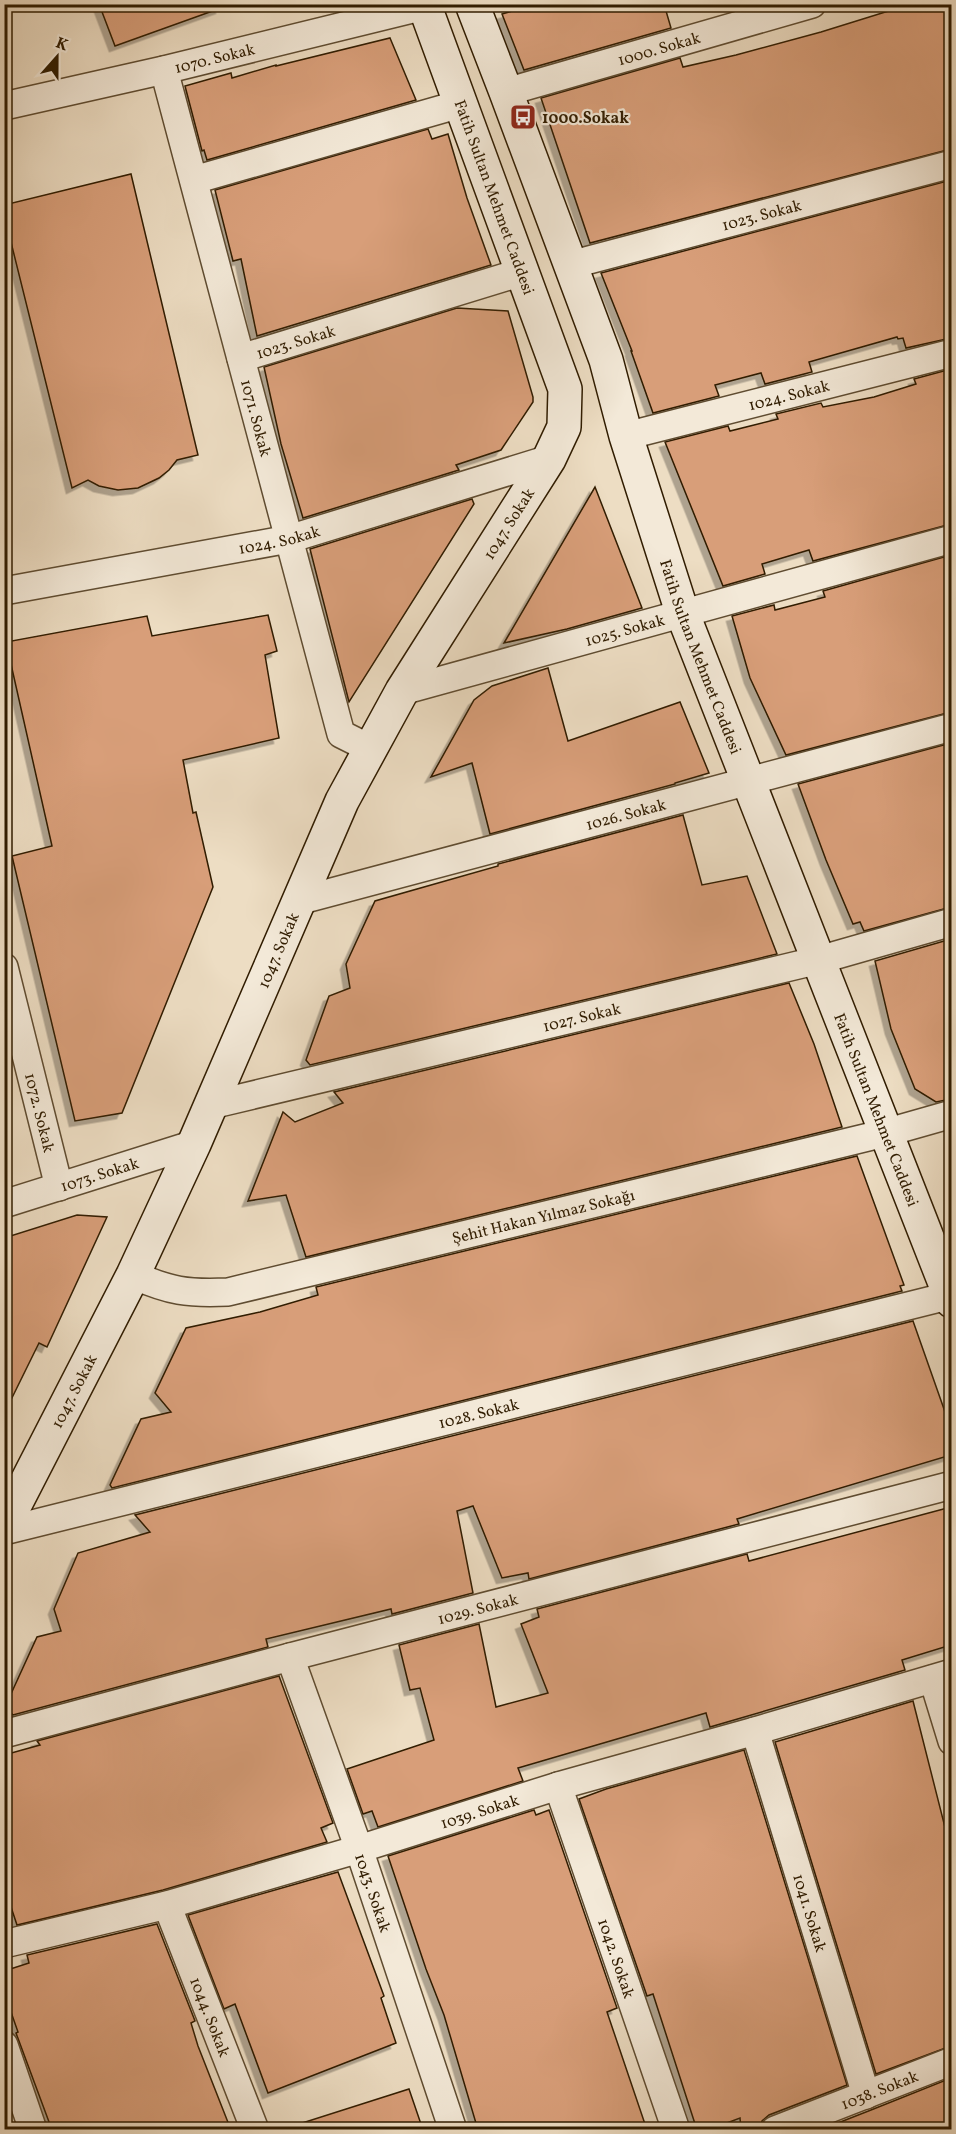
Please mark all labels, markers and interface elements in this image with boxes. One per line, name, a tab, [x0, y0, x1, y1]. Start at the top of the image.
north arrow	[27, 27, 87, 87]
street label: 1000. Sokak	[615, 28, 704, 72]
text: K	[52, 33, 71, 57]
street label: 1070. Sokak	[172, 39, 258, 80]
street label: Fatih Sultan Mehmet Caddesi	[448, 97, 539, 298]
bus stop icon: 1000.Sokak	[508, 102, 538, 132]
place label: 1000.Sokak	[542, 108, 629, 130]
street label: 1023. Sokak	[720, 195, 805, 237]
street label: 1023. Sokak	[254, 321, 339, 366]
street label: 1024. Sokak	[746, 376, 833, 417]
street label: 1071. Sokak	[234, 377, 276, 460]
street label: 1047. Sokak	[479, 484, 541, 564]
street label: 1024. Sokak	[237, 521, 324, 561]
street label: Fatih Sultan Mehmet Caddesi	[653, 557, 746, 758]
street label: 1025. Sokak	[583, 610, 668, 653]
street label: 1026. Sokak	[584, 795, 669, 837]
street label: 1047. Sokak	[253, 909, 306, 992]
street label: 1027. Sokak	[541, 999, 624, 1039]
street label: Fatih Sultan Mehmet Caddesi	[827, 1010, 923, 1210]
street label: 1072. Sokak	[18, 1071, 59, 1155]
street label: 1073. Sokak	[58, 1153, 142, 1198]
street label: Şehit Hakan Yılmaz Sokağı	[450, 1185, 637, 1250]
street label: 1047. Sokak	[47, 1351, 104, 1433]
street label: 1028. Sokak	[436, 1394, 522, 1435]
street label: 1029. Sokak	[436, 1589, 521, 1631]
street label: 1039. Sokak	[438, 1790, 522, 1836]
street label: 1043. Sokak	[348, 1851, 395, 1936]
street label: 1041. Sokak	[786, 1871, 831, 1955]
street label: 1042. Sokak	[591, 1916, 639, 2002]
street label: 1044. Sokak	[183, 1974, 235, 2061]
street label: 1038. Sokak	[838, 2066, 922, 2116]

